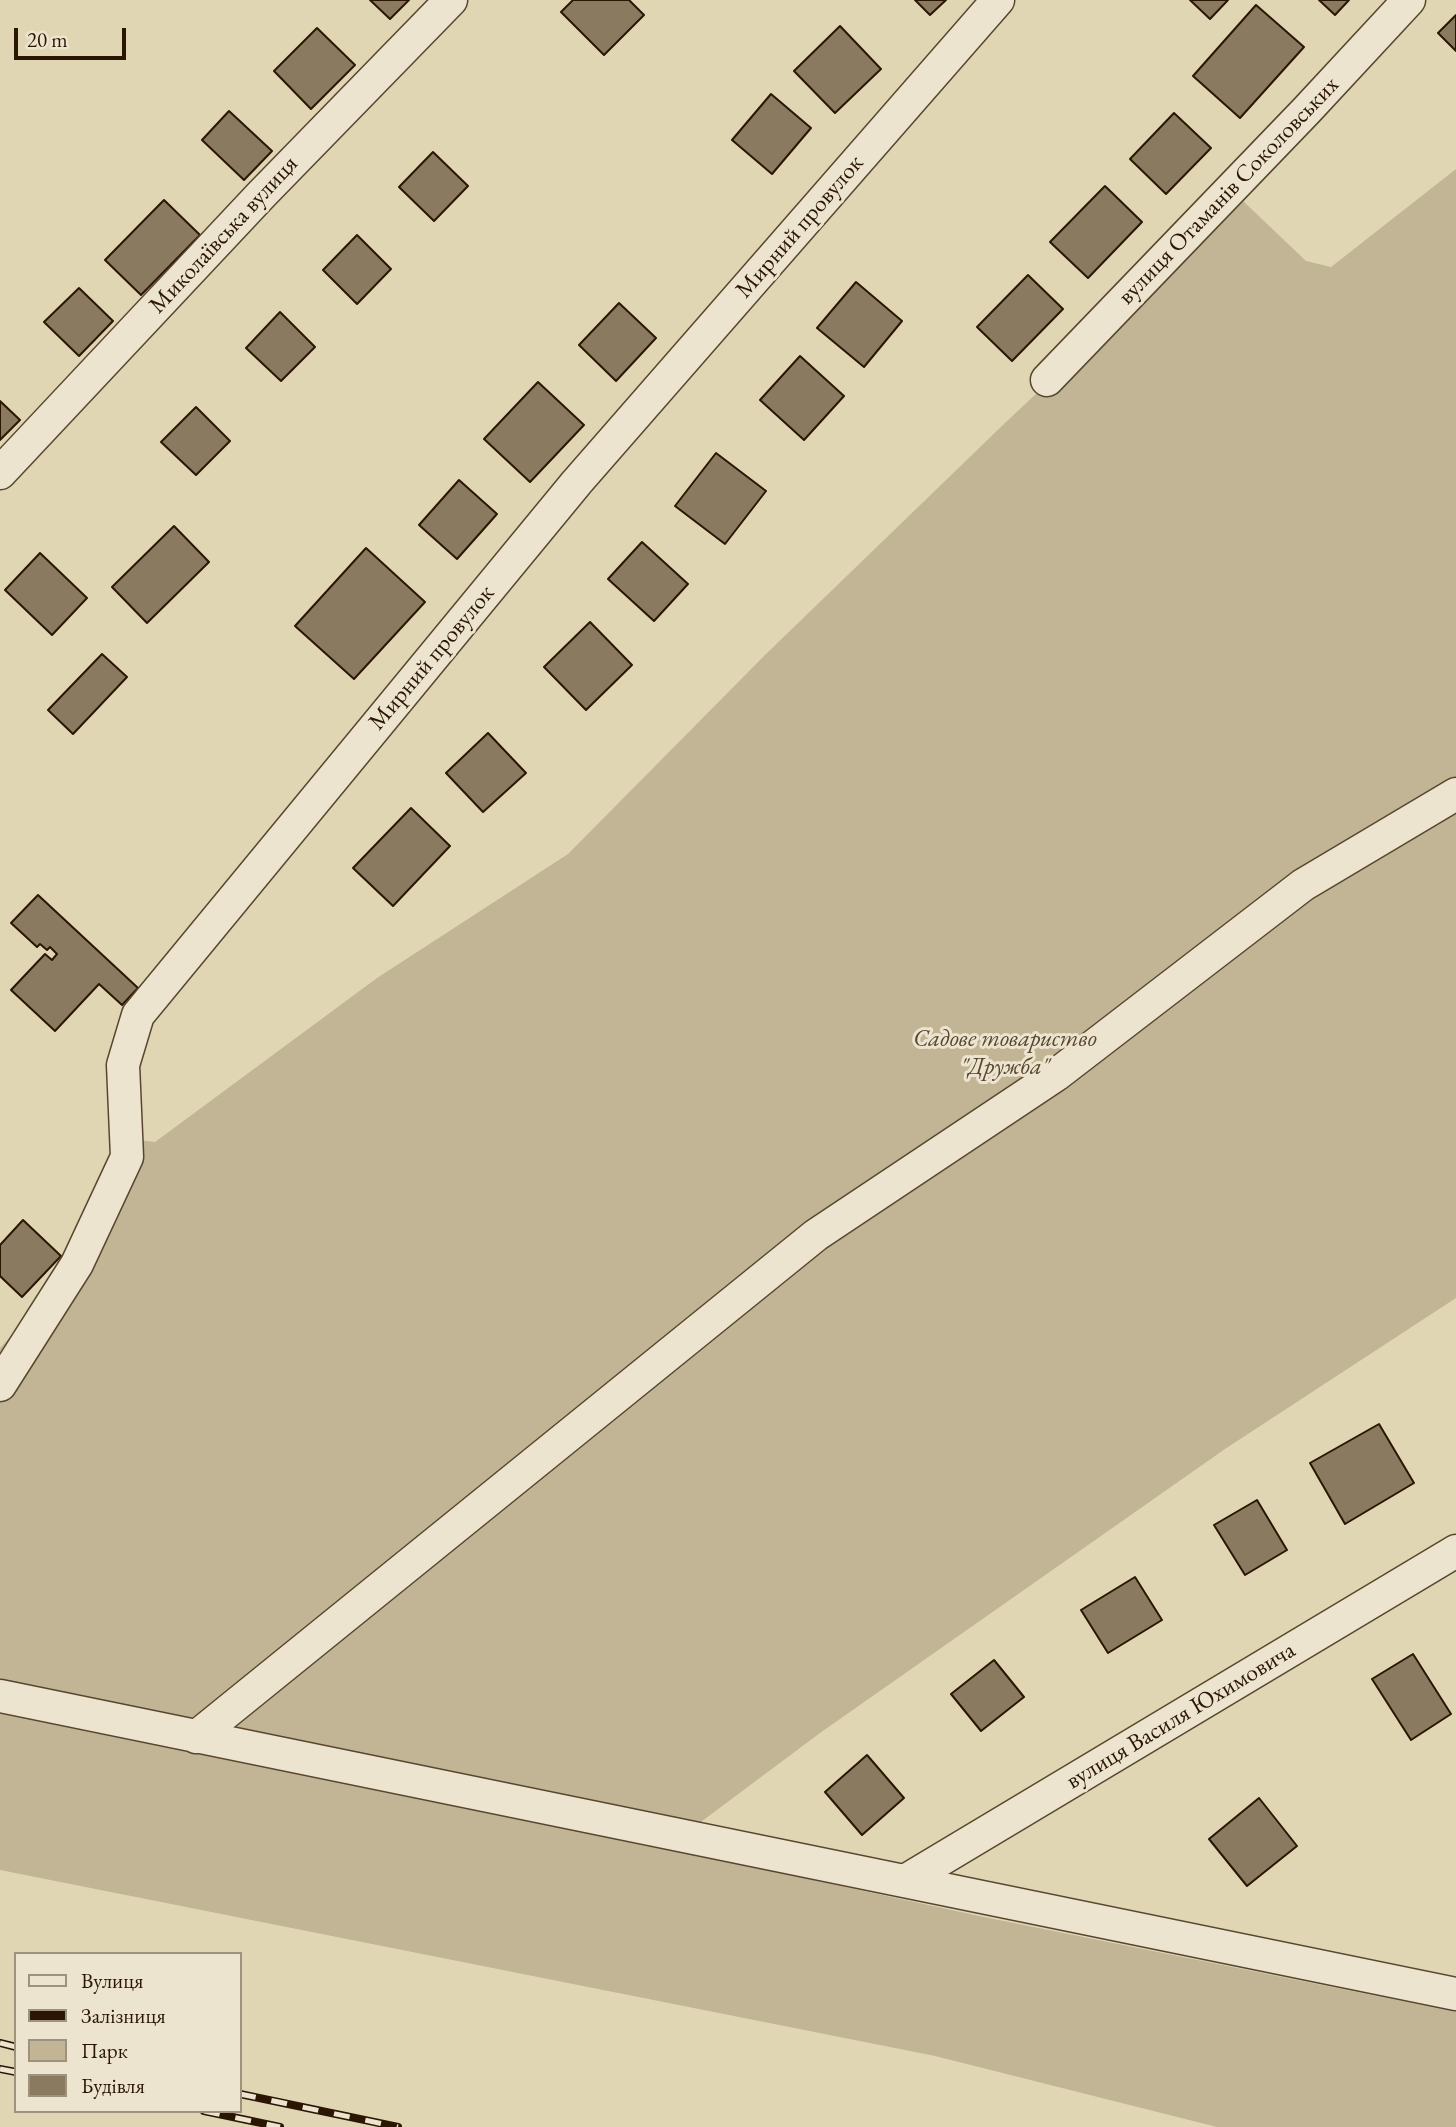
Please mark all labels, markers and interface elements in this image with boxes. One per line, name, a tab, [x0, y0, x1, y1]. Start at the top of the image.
scale bar	[18, 14, 130, 58]
text: 20 m	[27, 26, 68, 53]
street label: вулиця Отаманів Соколовських	[1113, 71, 1345, 311]
street label: Мирний провулок	[730, 149, 870, 305]
street label: Миколаївська вулиця	[144, 150, 304, 320]
street label: Мирний провулок	[363, 580, 501, 736]
park label: Садове товариство "Дружба"	[913, 1025, 1097, 1081]
street label: вулиця Василя Юхимовича	[1061, 1636, 1301, 1796]
legend	[14, 1952, 242, 2113]
text: Вулиця	[81, 1967, 143, 1994]
text: Залізниця	[81, 2002, 166, 2029]
text: Парк	[81, 2037, 128, 2064]
text: Будівля	[81, 2072, 145, 2099]

